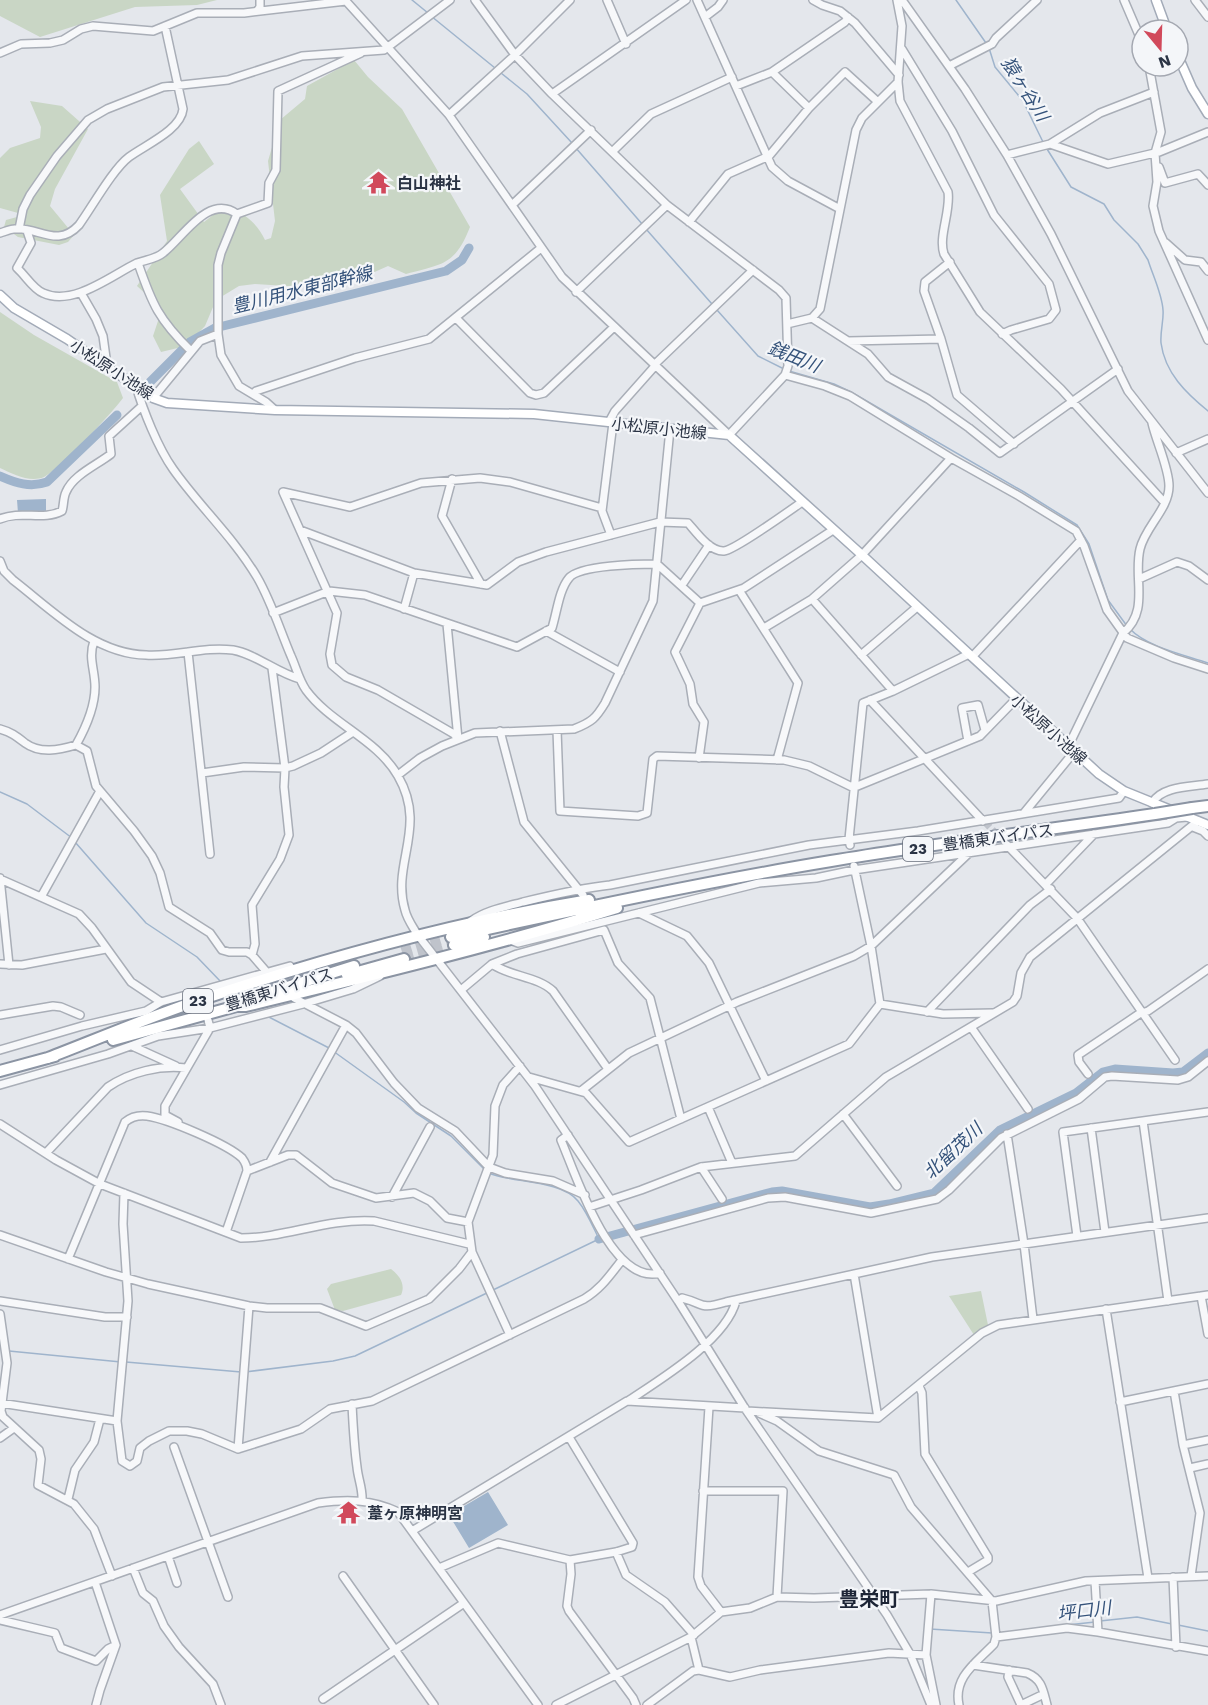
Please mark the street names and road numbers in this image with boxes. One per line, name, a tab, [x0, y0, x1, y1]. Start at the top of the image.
street label: 小松原小池線	[66, 335, 157, 404]
street label: 小松原小池線	[610, 414, 708, 443]
street label: 小松原小池線	[1007, 690, 1091, 769]
street label: 豊橋東バイパス	[941, 820, 1055, 855]
road number: 23	[903, 837, 933, 861]
street label: 豊橋東バイパス	[223, 964, 335, 1015]
road number: 23	[183, 989, 213, 1013]

